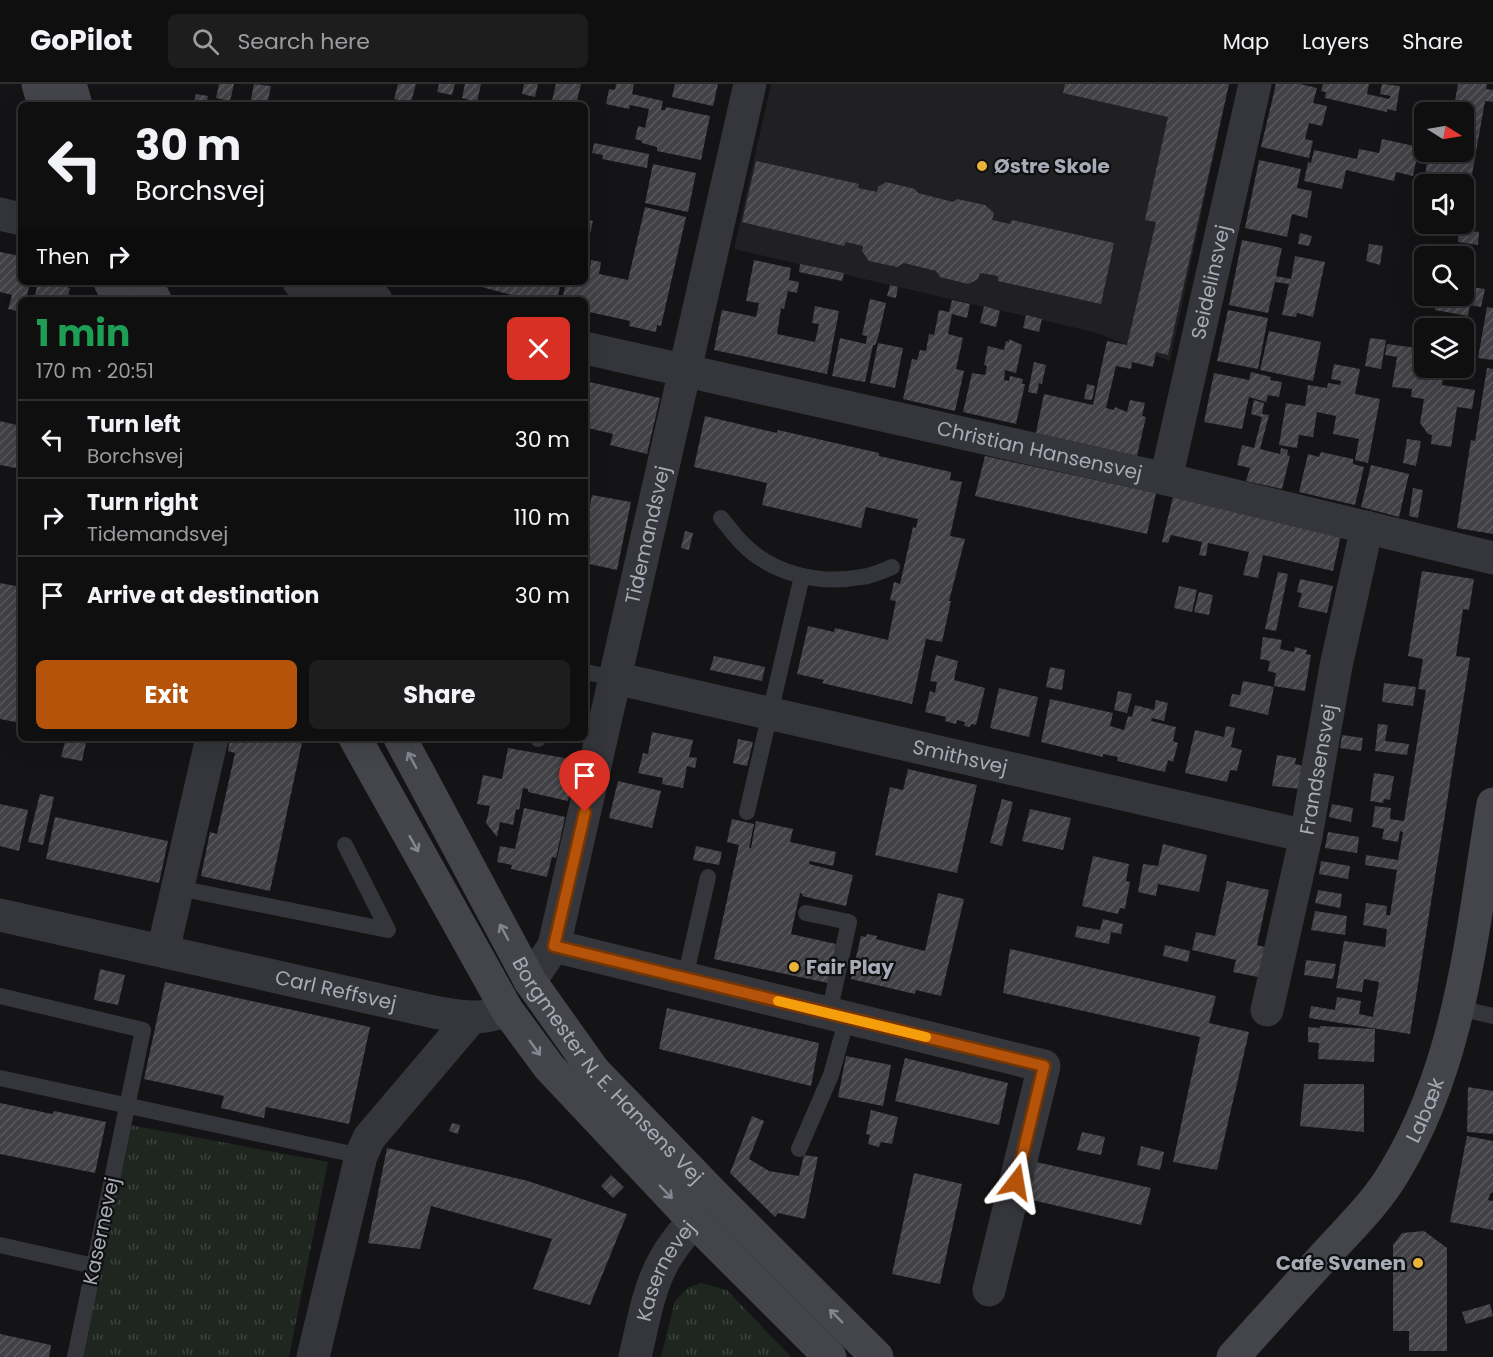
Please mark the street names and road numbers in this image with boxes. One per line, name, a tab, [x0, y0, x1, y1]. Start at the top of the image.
street label: Seidelinsvej	[1184, 222, 1237, 342]
street label: Christian Hansensvej	[934, 414, 1145, 487]
street label: Tidemandsvej	[618, 463, 677, 607]
street label: Frandsensvej	[1292, 702, 1343, 837]
street label: Smithsvej	[910, 733, 1010, 781]
street label: Borgmester N. E. Hansens Vej	[506, 952, 710, 1190]
street label: Carl Reffsvej	[272, 963, 399, 1017]
street label: Labæk	[1399, 1073, 1451, 1147]
street label: Kasernevej	[76, 1174, 126, 1288]
street label: Kasernevej	[630, 1215, 702, 1324]

